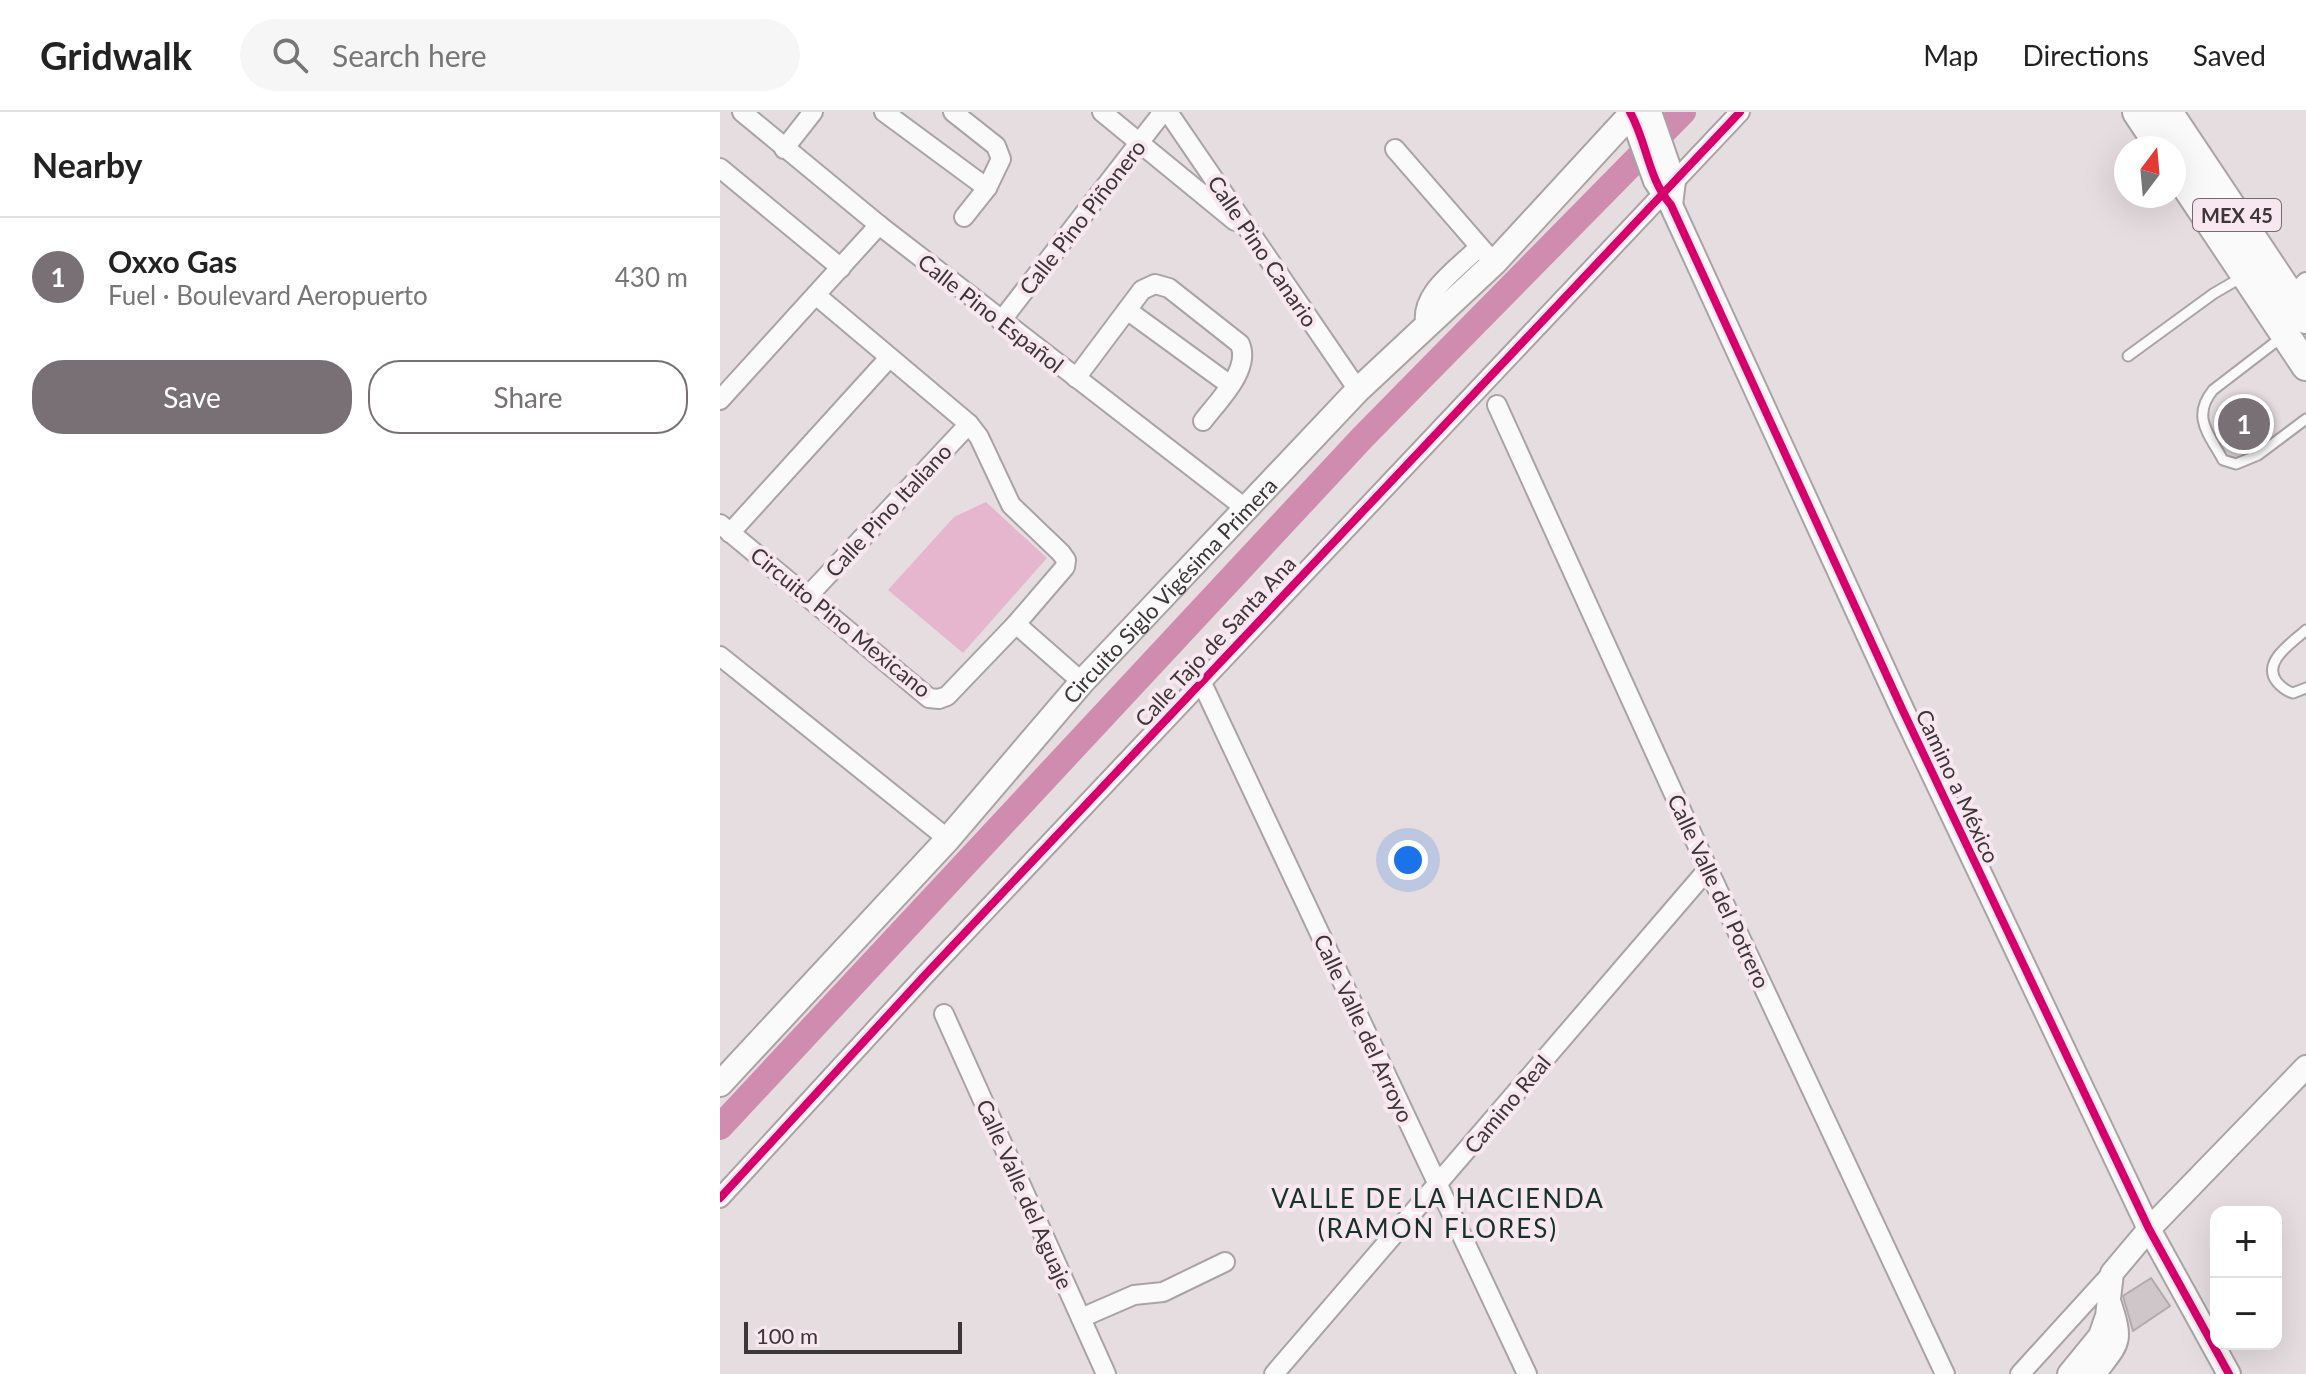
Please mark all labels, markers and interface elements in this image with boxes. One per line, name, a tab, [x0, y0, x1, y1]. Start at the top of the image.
search box	[240, 19, 800, 91]
text: Gridwalk	[40, 32, 192, 78]
icon: search	[268, 33, 312, 77]
text: Search here	[332, 37, 487, 73]
text: Map	[1923, 38, 1978, 72]
text: Directions	[2022, 38, 2149, 72]
text: Saved	[2193, 38, 2266, 72]
street label: Calle Pino Piñonero	[1013, 134, 1151, 300]
north arrow	[2114, 136, 2186, 208]
text: Nearby	[32, 144, 143, 185]
street label: Calle Pino Canario	[1202, 170, 1324, 332]
road number: MEX 45	[2193, 199, 2281, 231]
text: Oxxo Gas	[108, 243, 237, 279]
street label: Calle Pino Español	[913, 248, 1069, 378]
text: 1	[50, 261, 66, 293]
text: 430 m	[615, 261, 688, 293]
text: Fuel · Boulevard Aeropuerto	[108, 279, 428, 311]
button: Save	[32, 360, 352, 434]
button: Share	[368, 360, 688, 434]
pin: 1	[2218, 394, 2270, 454]
street label: Calle Pino Italiano	[819, 438, 957, 582]
street label: Circuito Siglo Vigésima Primera	[1057, 471, 1282, 708]
street label: Circuito Pino Mexicano	[745, 541, 937, 703]
street label: Calle Tajo de Santa Ana	[1129, 550, 1301, 732]
street label: Camino a México	[1911, 705, 2005, 867]
street label: Calle Valle del Potrero	[1662, 790, 1776, 992]
your location	[1388, 840, 1428, 880]
street label: Calle Valle del Arroyo	[1309, 930, 1419, 1126]
street label: Camino Real	[1458, 1049, 1556, 1159]
street label: Calle Valle del Aguaje	[971, 1095, 1079, 1293]
district label: VALLE DE LA HACIENDA (RAMON FLORES)	[1271, 1182, 1605, 1244]
map controls	[2210, 1206, 2282, 1350]
button: +	[2210, 1206, 2282, 1278]
button: −	[2210, 1278, 2282, 1350]
scale bar	[744, 1318, 962, 1354]
text: 100 m	[756, 1322, 818, 1349]

